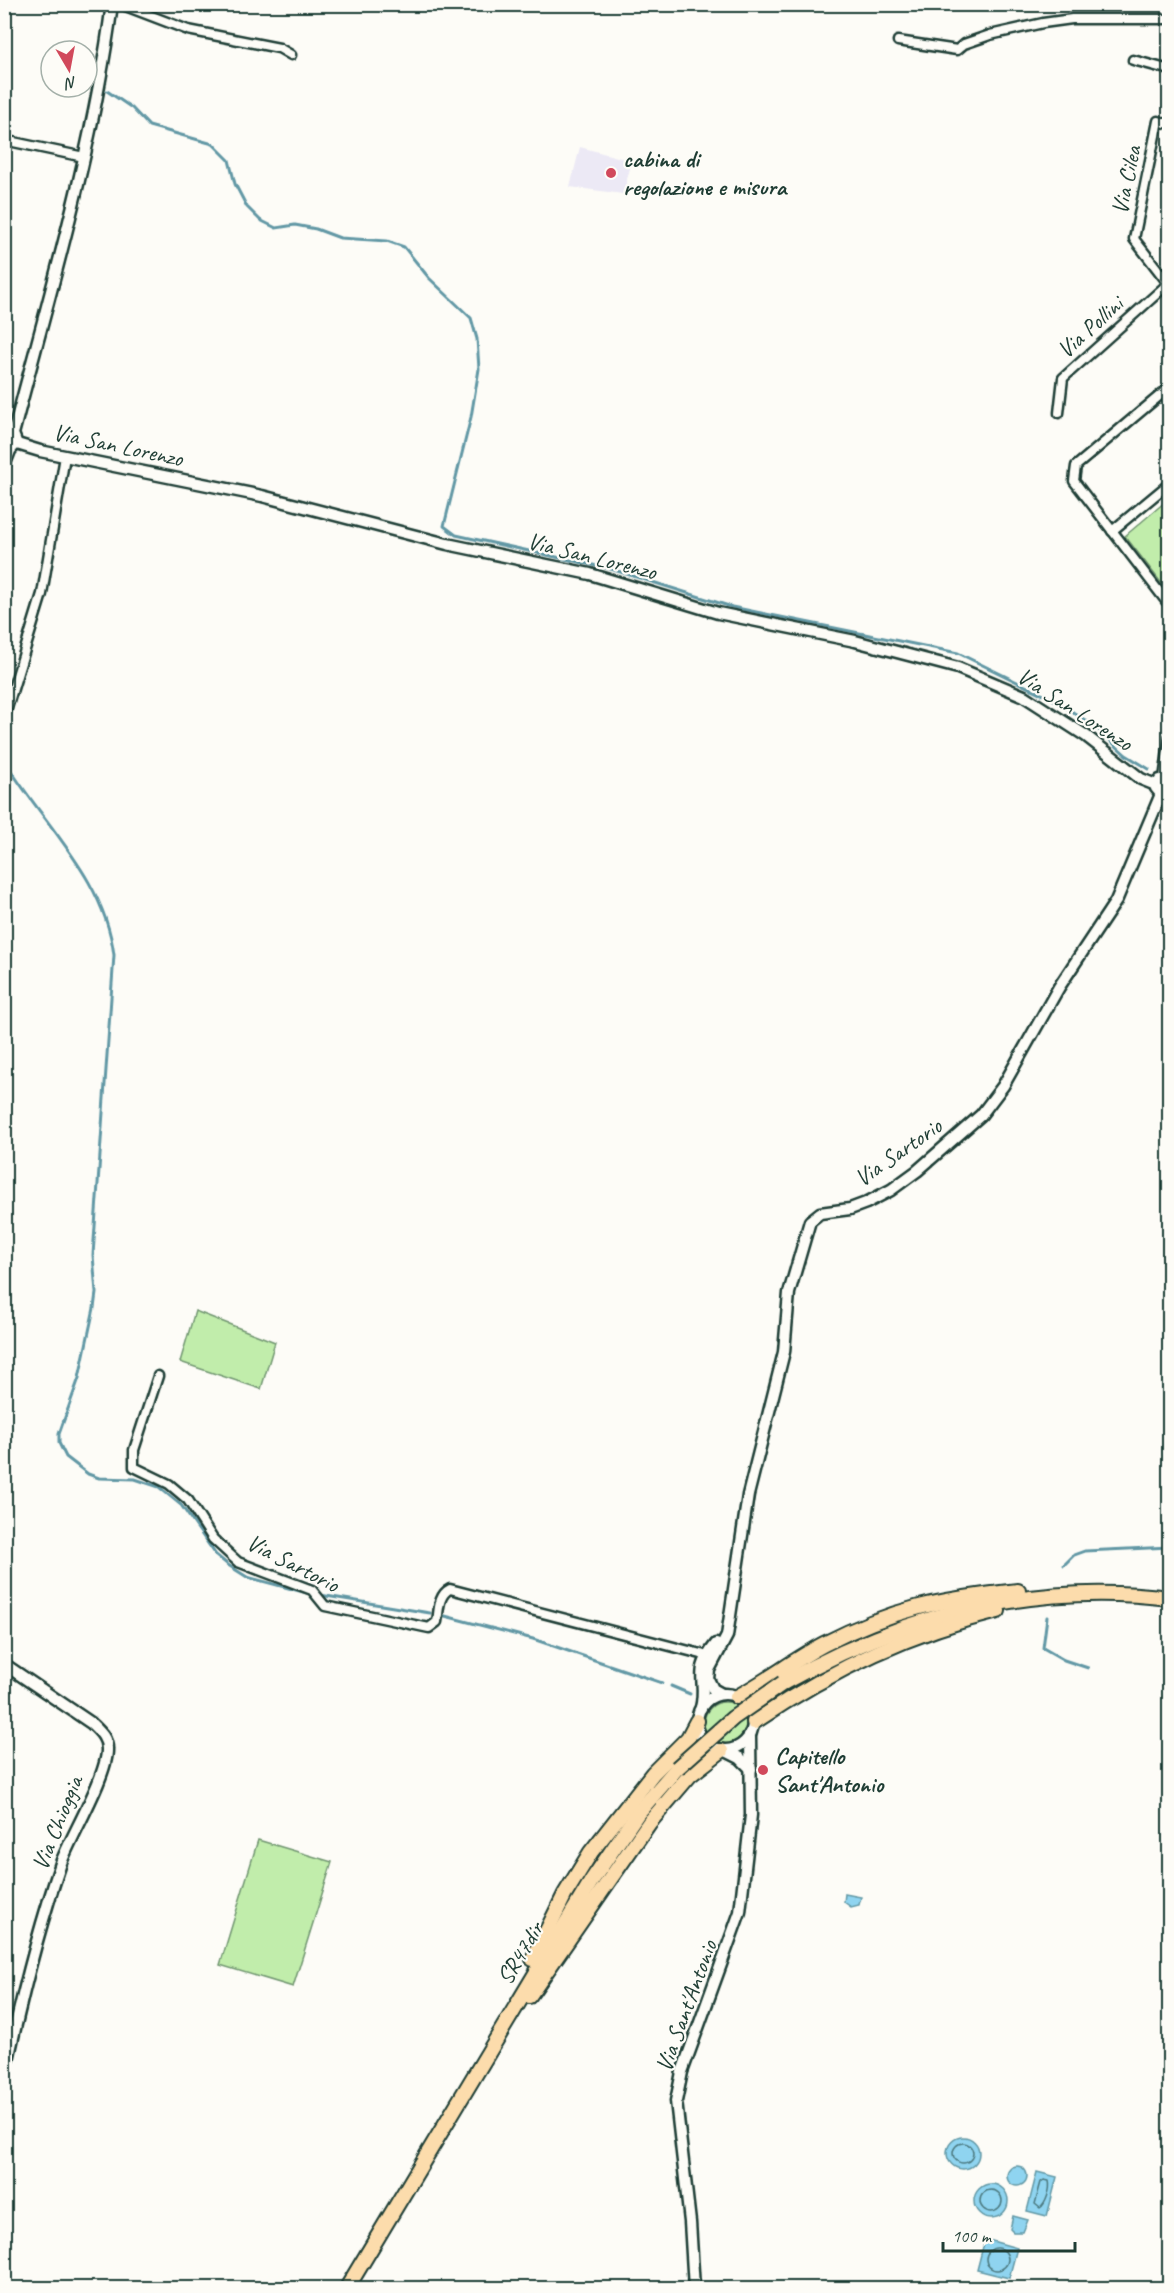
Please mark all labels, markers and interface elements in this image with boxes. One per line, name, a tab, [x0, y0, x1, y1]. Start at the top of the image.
north arrow	[39, 39, 99, 99]
text: N	[62, 72, 78, 94]
street label: Via Cilea	[1104, 142, 1148, 217]
place label: cabina di regolazione e misura	[623, 144, 789, 202]
marker: cabina di regolazione e misura	[604, 166, 618, 180]
street label: Via Pollini	[1051, 288, 1131, 365]
street label: Via San Lorenzo	[50, 417, 187, 474]
street label: Via San Lorenzo	[524, 526, 661, 587]
street label: Via San Lorenzo	[1012, 661, 1140, 758]
street label: Via Sartorio	[849, 1110, 949, 1193]
street label: Via Sartorio	[242, 1527, 346, 1600]
place label: Capitello Sant'Antonio	[775, 1741, 886, 1799]
marker: Capitello Sant'Antonio	[756, 1763, 770, 1777]
street label: Via Chioggia	[25, 1770, 90, 1874]
street label: SR47dir	[490, 1914, 552, 1990]
street label: Via Sant'Antonio	[648, 1935, 724, 2076]
scale bar	[943, 2215, 1075, 2253]
text: 100 m	[952, 2225, 993, 2247]

